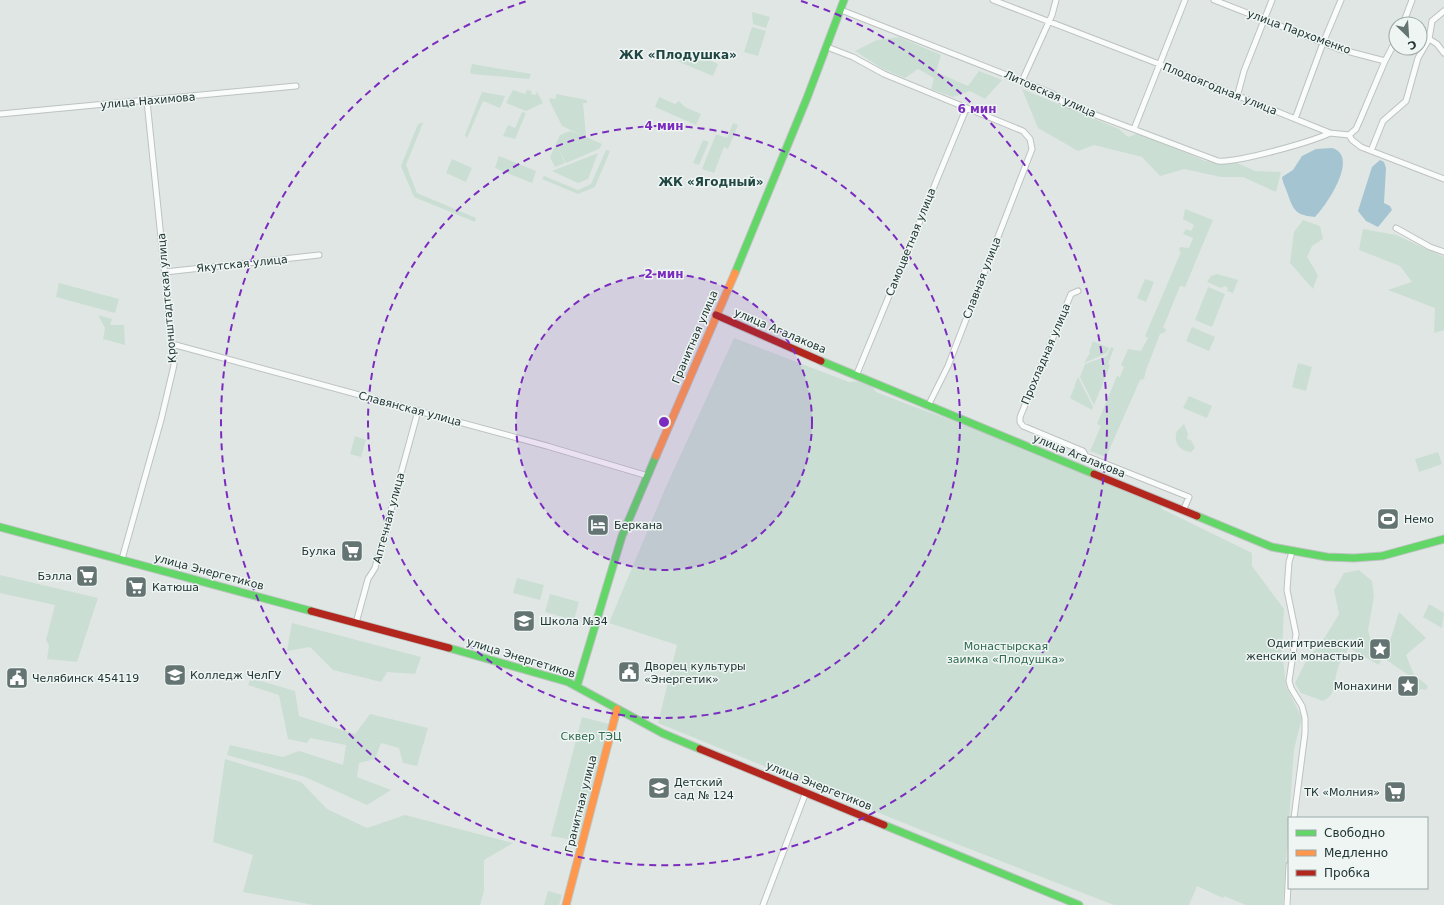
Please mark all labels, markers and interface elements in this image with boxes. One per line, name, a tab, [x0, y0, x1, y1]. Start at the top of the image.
street label: улица Пархоменко	[1245, 7, 1353, 57]
north arrow	[1388, 16, 1428, 56]
text: С	[1406, 37, 1418, 52]
district label: ЖК «Плодушка»	[619, 48, 737, 62]
street label: Плодоягодная улица	[1161, 60, 1279, 118]
street label: Литовская улица	[1002, 68, 1098, 120]
street label: улица Нахимова	[100, 90, 196, 112]
text: 6 мин	[957, 102, 997, 116]
text: 4 мин	[644, 119, 684, 133]
district label: ЖК «Ягодный»	[658, 175, 764, 189]
street label: Самоцветная улица	[883, 186, 939, 298]
street label: Кронштадтская улица	[155, 232, 179, 364]
street label: Славная улица	[960, 235, 1004, 321]
street label: Якутская улица	[196, 253, 288, 275]
text: 2 мин	[644, 267, 684, 281]
street label: Гранитная улица	[669, 288, 721, 386]
street label: Прохладная улица	[1019, 301, 1073, 407]
street label: улица Агалакова	[732, 306, 828, 356]
street label: Славянская улица	[357, 389, 463, 429]
centre of rings	[657, 415, 671, 429]
street label: улица Агалакова	[1031, 431, 1127, 481]
street label: Аптечная улица	[371, 471, 407, 565]
sports icon: Немо	[1375, 506, 1401, 532]
hotel icon: Беркана	[585, 512, 611, 538]
place label: Немо	[1404, 513, 1434, 526]
place label: Беркана	[614, 519, 663, 532]
supermarket icon: Булка	[339, 538, 365, 564]
place label: Булка	[302, 545, 336, 558]
street label: улица Энергетиков	[153, 551, 265, 593]
supermarket icon: Бэлла	[74, 563, 100, 589]
place label: Бэлла	[38, 570, 72, 583]
supermarket icon: Катюша	[123, 574, 149, 600]
place label: Катюша	[152, 581, 199, 594]
school or university icon: Школа №34	[511, 608, 537, 634]
place label: Школа №34	[540, 615, 608, 628]
street label: улица Энергетиков	[465, 635, 577, 681]
place icon: Одигитриевский женский монастырь	[1367, 636, 1393, 662]
place label: Одигитриевский женский монастырь	[1246, 637, 1364, 663]
park label: Монастырская заимка «Плодушка»	[947, 640, 1065, 666]
public building icon: Дворец культуры «Энергетик»	[616, 659, 642, 685]
place label: Дворец культуры «Энергетик»	[644, 660, 746, 686]
school or university icon: Колледж ЧелГУ	[162, 662, 188, 688]
public building icon: Челябинск 454119	[4, 665, 30, 691]
place label: Колледж ЧелГУ	[190, 669, 281, 682]
place label: Челябинск 454119	[32, 672, 139, 685]
place icon: Монахини	[1395, 673, 1421, 699]
place label: Монахини	[1334, 680, 1392, 693]
park label: Сквер ТЭЦ	[561, 730, 622, 743]
street label: Гранитная улица	[563, 754, 599, 854]
street label: улица Энергетиков	[764, 759, 874, 813]
school or university icon: Детский сад № 124	[646, 775, 672, 801]
place label: Детский сад № 124	[674, 776, 734, 802]
supermarket icon: ТК «Молния»	[1382, 779, 1408, 805]
place label: ТК «Молния»	[1303, 786, 1380, 799]
legend	[1288, 817, 1428, 889]
text: Свободно	[1324, 826, 1385, 840]
text: Медленно	[1324, 846, 1388, 860]
text: Пробка	[1324, 866, 1370, 880]

